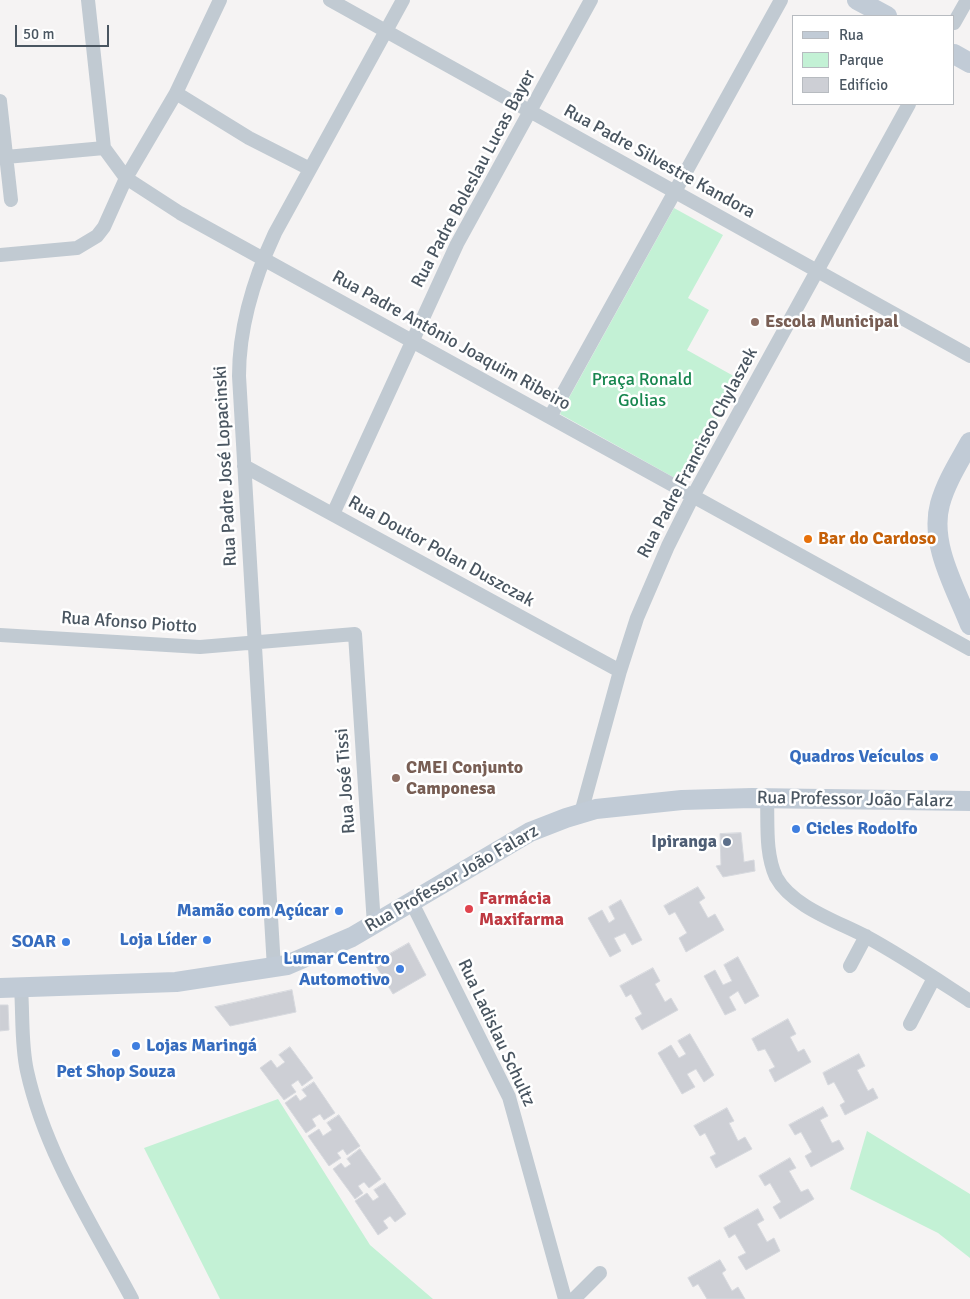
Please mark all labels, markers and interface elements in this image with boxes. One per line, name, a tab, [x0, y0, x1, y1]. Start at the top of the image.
scale bar	[18, 15, 111, 47]
legend	[792, 15, 955, 105]
text: 50 m	[23, 25, 54, 43]
text: Rua	[839, 26, 864, 44]
text: Parque	[839, 51, 884, 69]
street label: Rua Padre Boleslau Lucas Bayer	[407, 67, 541, 291]
text: Edifício	[839, 76, 888, 94]
street label: Rua Padre Silvestre Kandora	[559, 100, 759, 224]
street label: Rua Padre Antônio Joaquim Ribeiro	[328, 266, 574, 416]
place label: Escola Municipal	[765, 311, 899, 333]
marker: Escola Municipal	[749, 316, 761, 328]
street label: Rua Padre Francisco Chylaszek	[633, 344, 763, 562]
street label: Rua Padre José Lopacinski	[210, 365, 242, 567]
park label: Praça Ronald Golias	[592, 369, 692, 412]
street label: Rua Doutor Polan Duszczak	[344, 492, 538, 612]
place label: Bar do Cardoso	[818, 528, 936, 550]
marker: Bar do Cardoso	[802, 533, 814, 545]
street label: Rua Afonso Piotto	[60, 607, 198, 639]
street label: Rua José Tissi	[332, 727, 360, 835]
place label: Quadros Veículos	[789, 746, 924, 768]
marker: Quadros Veículos	[928, 751, 940, 763]
place label: CMEI Conjunto Camponesa	[406, 757, 523, 800]
marker: CMEI Conjunto Camponesa	[390, 772, 402, 784]
street label: Rua Professor João Falarz	[757, 787, 953, 813]
place label: Cicles Rodolfo	[806, 818, 918, 840]
street label: Rua Professor João Falarz	[362, 821, 542, 937]
marker: Cicles Rodolfo	[790, 823, 802, 835]
place label: Ipiranga	[651, 831, 717, 853]
marker: Ipiranga	[721, 836, 733, 848]
place label: Farmácia Maxifarma	[479, 888, 564, 931]
place label: Mamão com Açúcar	[177, 900, 329, 922]
marker: Farmácia Maxifarma	[463, 903, 475, 915]
marker: Mamão com Açúcar	[333, 905, 345, 917]
place label: Loja Líder	[119, 929, 197, 951]
place label: SOAR	[12, 931, 56, 953]
marker: Loja Líder	[201, 934, 213, 946]
marker: SOAR	[60, 936, 72, 948]
place label: Lumar Centro Automotivo	[283, 948, 390, 991]
street label: Rua Ladislau Schultz	[452, 956, 540, 1110]
marker: Lumar Centro Automotivo	[394, 963, 406, 975]
place label: Lojas Maringá	[146, 1035, 257, 1057]
marker: Lojas Maringá	[130, 1040, 142, 1052]
marker: Pet Shop Souza	[110, 1047, 122, 1059]
place label: Pet Shop Souza	[56, 1061, 176, 1083]

